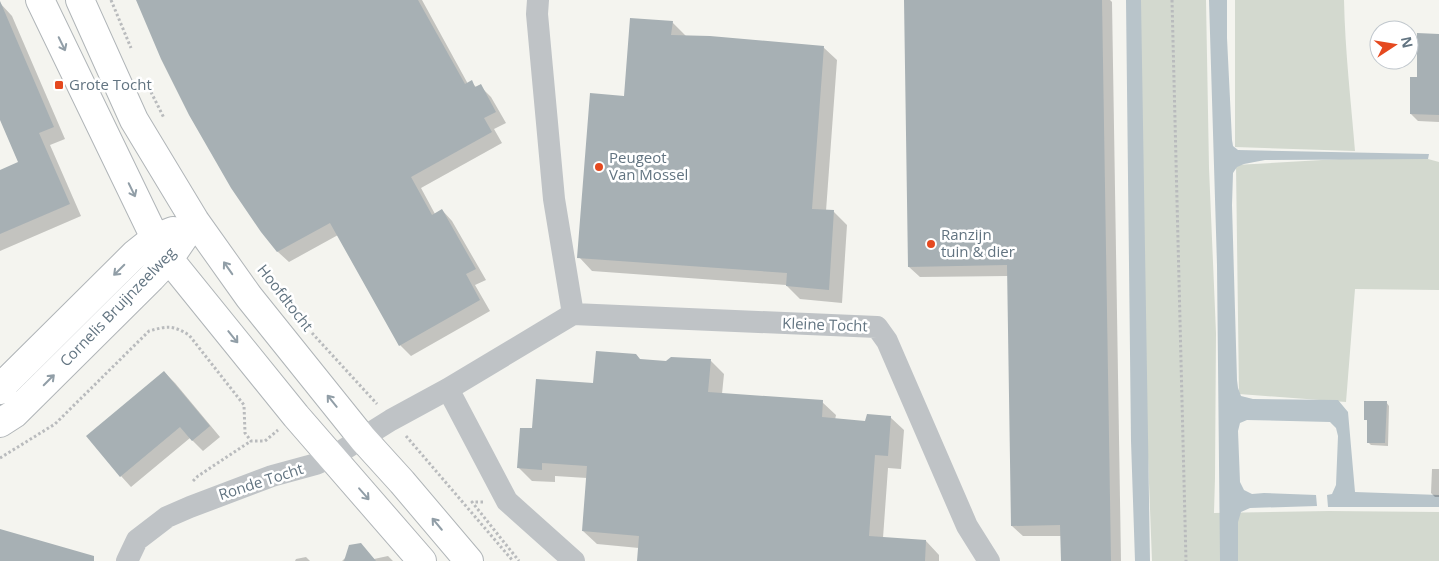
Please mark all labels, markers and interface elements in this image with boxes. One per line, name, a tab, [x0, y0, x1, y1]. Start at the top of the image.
north arrow	[1369, 20, 1419, 70]
text: N	[1397, 35, 1418, 50]
one-way arrow	[57, 36, 67, 51]
place label: Grote Tocht	[69, 74, 152, 94]
marker: Grote Tocht	[53, 79, 65, 91]
place label: Peugeot Van Mossel	[609, 147, 688, 184]
marker: Peugeot Van Mossel	[593, 161, 605, 173]
one-way arrow	[128, 182, 137, 197]
place label: Ranzijn tuin & dier	[941, 224, 1015, 261]
marker: Ranzijn tuin & dier	[925, 238, 937, 250]
street label: Cornelis Bruijnzeelweg	[55, 242, 180, 370]
street label: Hoofdtocht	[253, 260, 318, 335]
one-way arrow	[223, 261, 233, 275]
one-way arrow	[112, 264, 125, 276]
street label: Kleine Tocht	[782, 313, 868, 335]
one-way arrow	[228, 331, 239, 344]
one-way arrow	[43, 374, 55, 386]
one-way arrow	[327, 394, 338, 407]
street label: Ronde Tocht	[216, 458, 306, 504]
one-way arrow	[358, 488, 370, 501]
one-way arrow	[432, 517, 443, 530]

